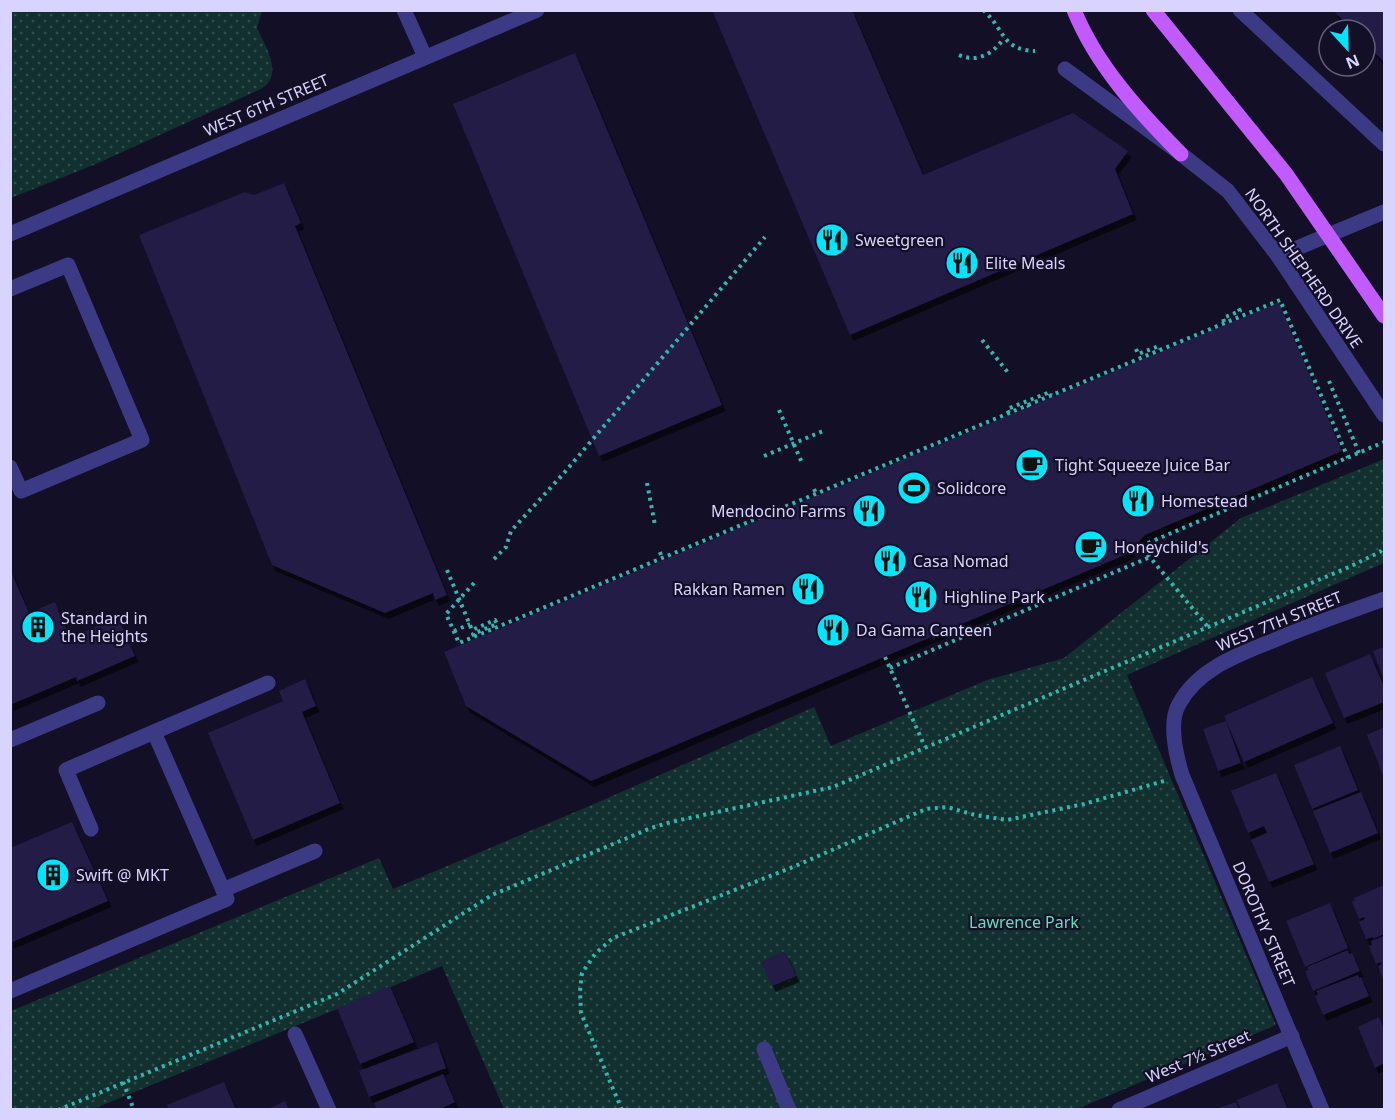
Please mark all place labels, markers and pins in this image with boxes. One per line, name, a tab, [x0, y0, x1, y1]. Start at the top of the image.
restaurant icon: Sweetgreen	[814, 222, 850, 258]
place label: Sweetgreen	[855, 229, 944, 251]
restaurant icon: Elite Meals	[944, 245, 980, 281]
place label: Elite Meals	[985, 252, 1065, 274]
cafe icon: Tight Squeeze Juice Bar	[1014, 447, 1050, 483]
place label: Tight Squeeze Juice Bar	[1055, 454, 1230, 476]
sports icon: Solidcore	[896, 470, 932, 506]
place label: Solidcore	[937, 477, 1006, 499]
restaurant icon: Homestead	[1120, 483, 1156, 519]
place label: Homestead	[1161, 490, 1248, 512]
restaurant icon: Mendocino Farms	[851, 493, 887, 529]
place label: Mendocino Farms	[711, 500, 846, 522]
cafe icon: Honeychild's	[1073, 529, 1109, 565]
place label: Honeychild's	[1114, 536, 1209, 558]
restaurant icon: Casa Nomad	[872, 543, 908, 579]
place label: Casa Nomad	[913, 550, 1009, 572]
restaurant icon: Rakkan Ramen	[790, 571, 826, 607]
place label: Rakkan Ramen	[673, 578, 785, 600]
restaurant icon: Highline Park	[903, 579, 939, 615]
place label: Highline Park	[944, 586, 1045, 608]
place label: Standard in the Heights	[61, 607, 148, 647]
building icon: Standard in the Heights	[20, 609, 56, 645]
restaurant icon: Da Gama Canteen	[815, 612, 851, 648]
place label: Da Gama Canteen	[856, 619, 992, 641]
building icon: Swift @ MKT	[35, 857, 71, 893]
place label: Swift @ MKT	[76, 864, 169, 886]

